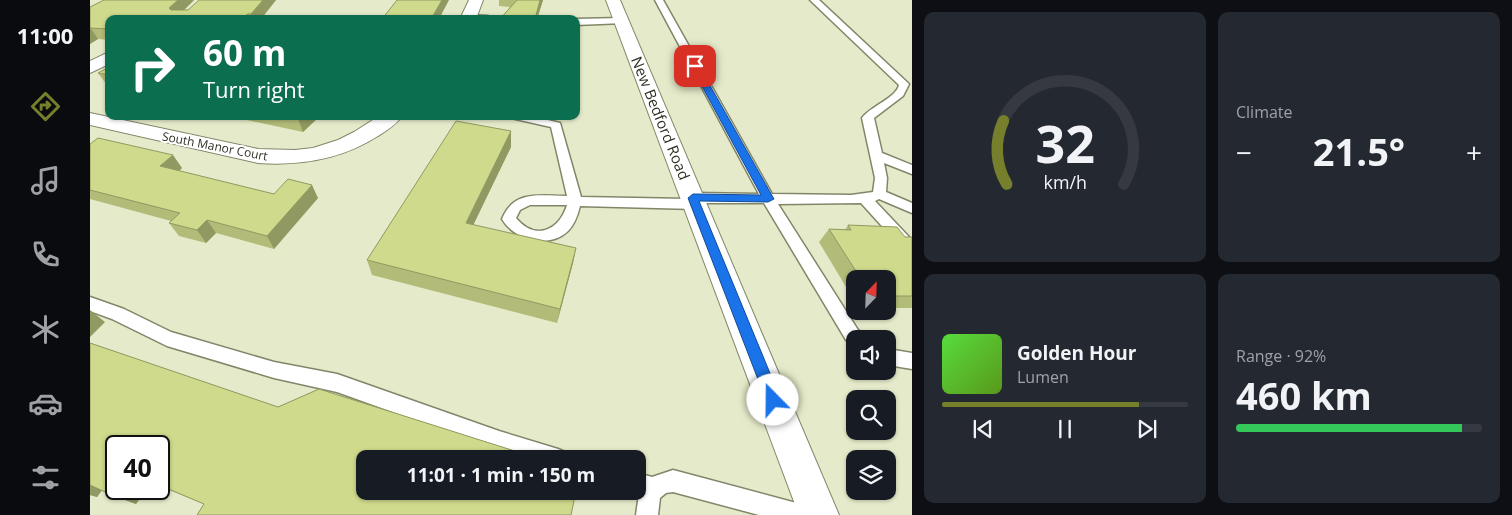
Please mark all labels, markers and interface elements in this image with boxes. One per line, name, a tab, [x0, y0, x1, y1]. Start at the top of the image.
text: 11:00	[17, 20, 73, 50]
text: 60 m	[203, 29, 286, 76]
icon: right	[120, 35, 185, 100]
pin	[674, 45, 716, 87]
icon: arrive	[681, 52, 709, 80]
street label: New Bedford Road	[627, 53, 695, 183]
text: Turn right	[203, 74, 305, 104]
icon: directions	[28, 89, 63, 124]
text: Climate	[1236, 101, 1293, 123]
text: 32	[1035, 107, 1095, 178]
text: 21.5°	[1313, 125, 1405, 177]
street label: South Manor Court	[161, 127, 269, 165]
text: −	[1236, 133, 1252, 171]
text: +	[1466, 133, 1482, 171]
icon: music	[28, 163, 63, 198]
text: km/h	[1043, 170, 1087, 194]
icon: phone	[28, 237, 63, 272]
north arrow	[846, 270, 896, 320]
map controls	[846, 270, 896, 500]
icon: climate	[28, 312, 63, 347]
button: sound	[846, 330, 896, 380]
text: Golden Hour	[1017, 340, 1136, 366]
text: Range · 92%	[1236, 345, 1326, 367]
text: Lumen	[1017, 366, 1069, 388]
text: 460 km	[1236, 369, 1372, 421]
position arrow	[746, 373, 798, 425]
icon: car	[28, 386, 63, 421]
button: search	[846, 390, 896, 440]
icon: previous	[969, 415, 997, 443]
icon: pause	[1051, 415, 1079, 443]
icon: next	[1133, 415, 1161, 443]
speed limit sign: 40	[105, 435, 170, 500]
button: layers	[846, 450, 896, 500]
icon: filters	[28, 460, 63, 495]
text: 11:01 · 1 min · 150 m	[407, 462, 595, 488]

